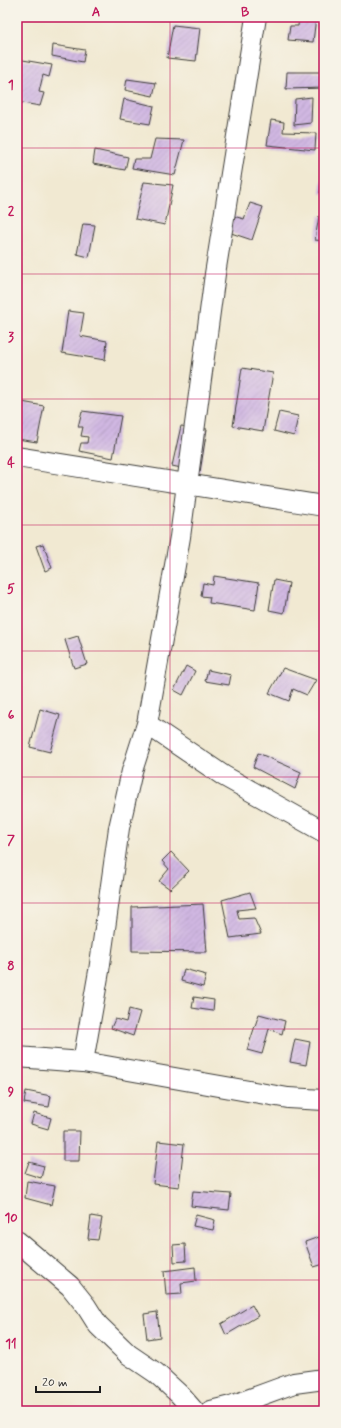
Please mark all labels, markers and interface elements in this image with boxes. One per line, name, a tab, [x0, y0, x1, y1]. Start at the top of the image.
text: A	[92, 4, 100, 21]
text: B	[241, 4, 250, 21]
text: 1	[8, 77, 14, 94]
text: 2	[8, 203, 15, 220]
text: 3	[8, 329, 14, 346]
text: 4	[7, 455, 15, 472]
text: 5	[7, 581, 15, 598]
text: 6	[8, 707, 15, 724]
text: 7	[7, 832, 15, 849]
text: 8	[7, 958, 15, 975]
text: 9	[8, 1084, 15, 1101]
text: 10	[4, 1210, 18, 1227]
text: 11	[5, 1336, 17, 1353]
scale bar	[36, 1368, 100, 1394]
text: 20 m	[42, 1375, 68, 1391]

